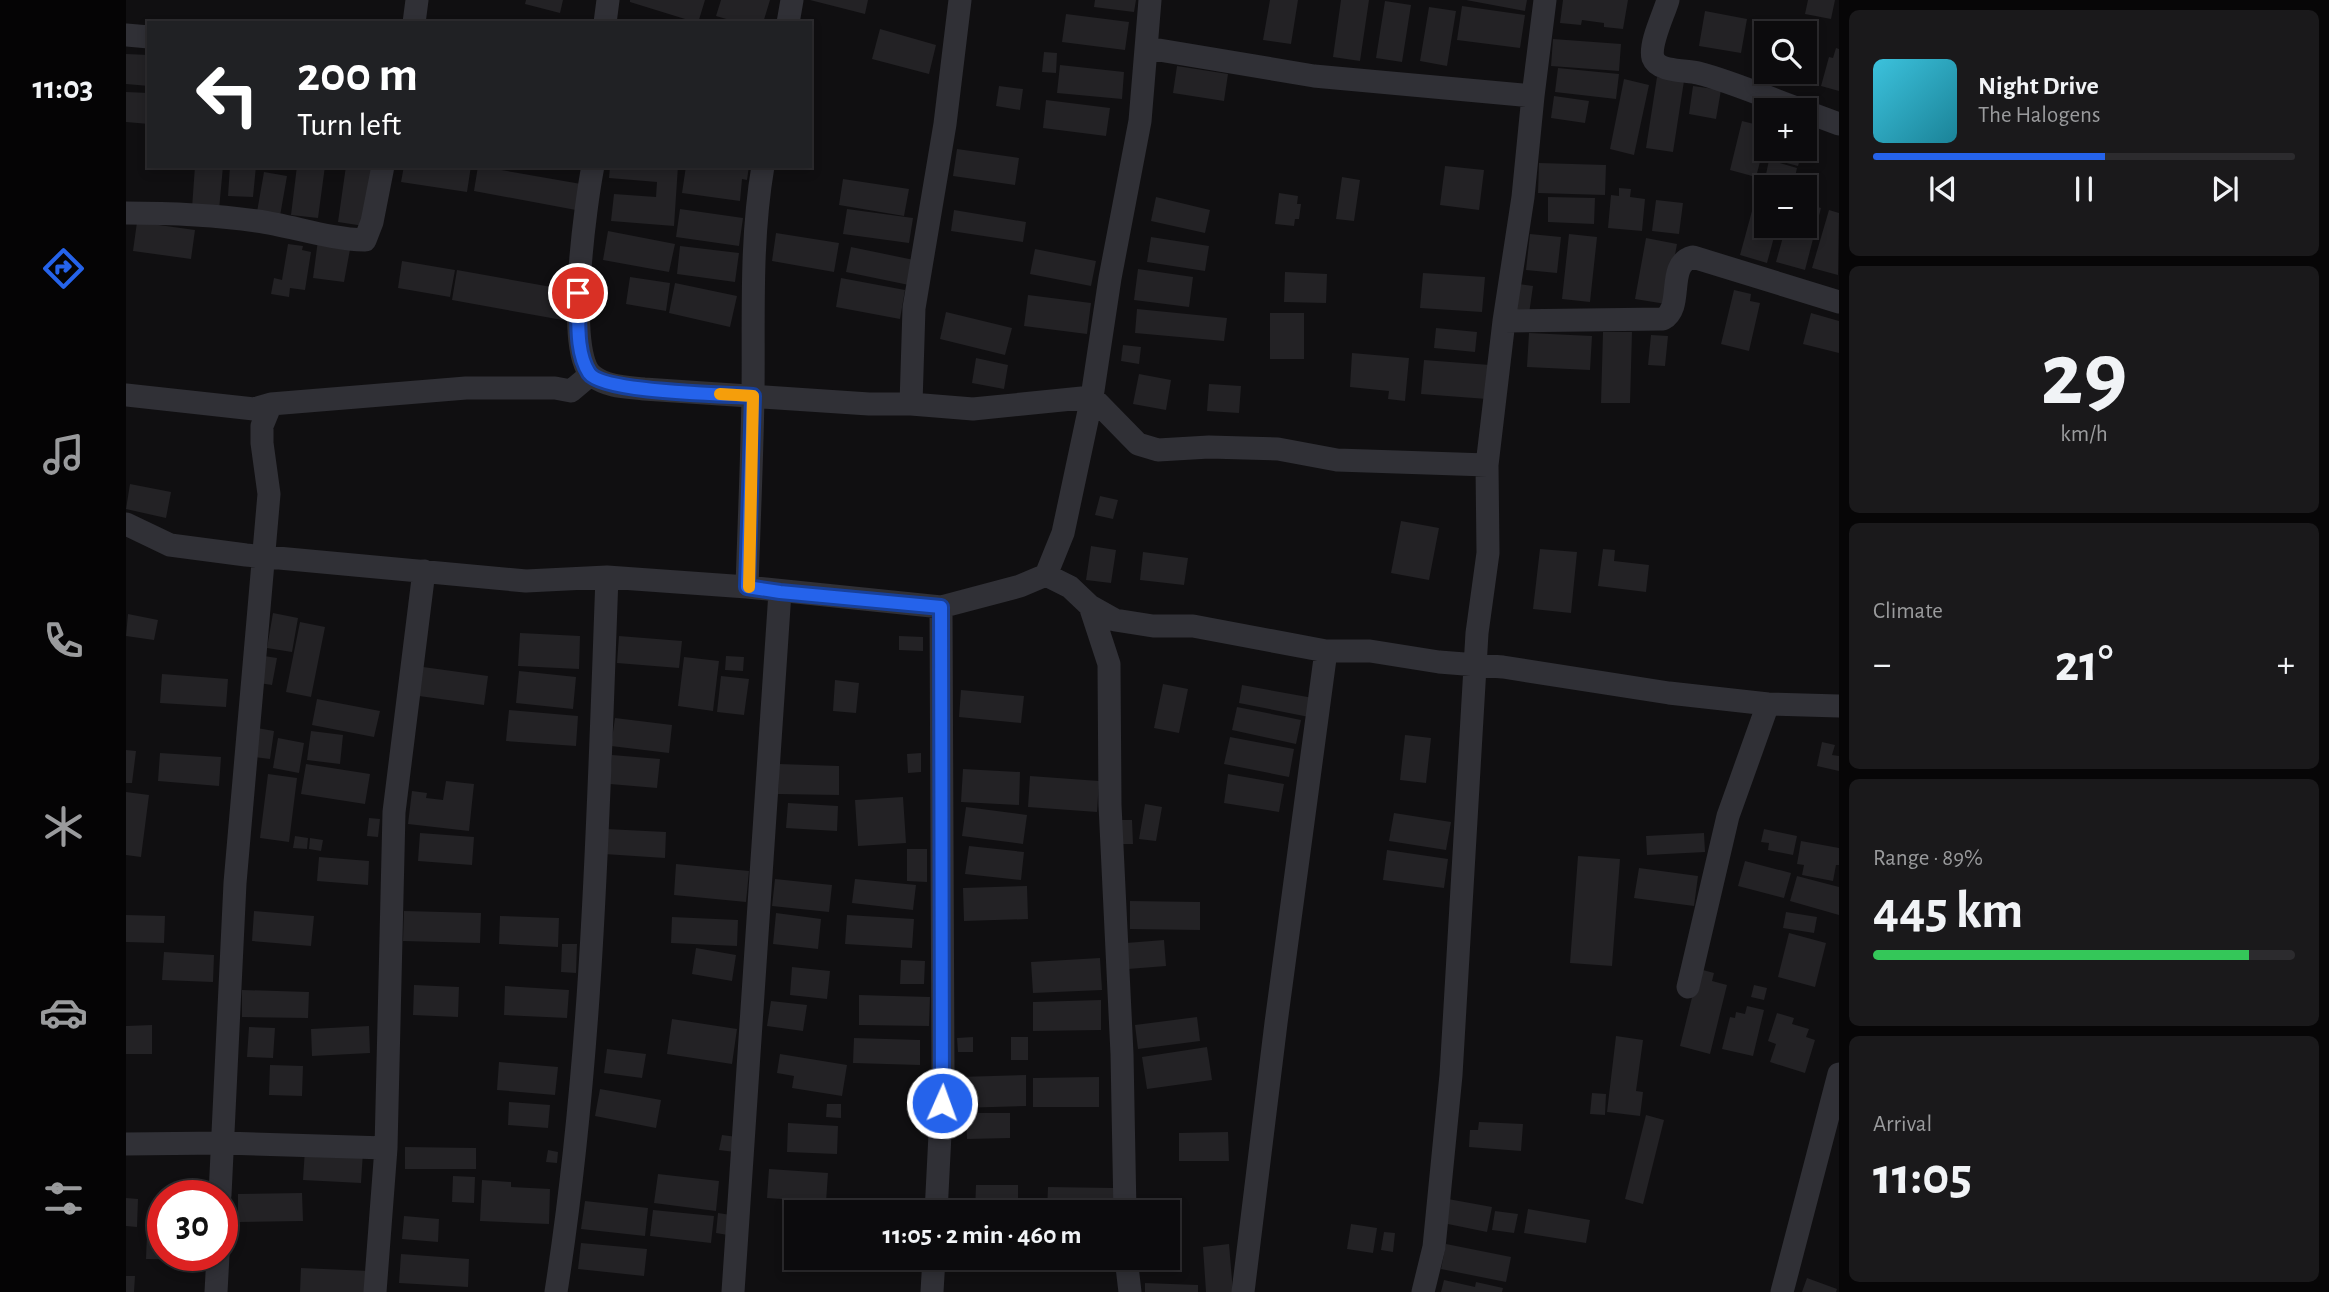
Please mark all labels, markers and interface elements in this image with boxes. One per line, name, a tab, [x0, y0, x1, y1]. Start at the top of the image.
map controls	[1754, 21, 1817, 238]
button: search	[1754, 21, 1817, 84]
icon: left	[182, 49, 273, 140]
text: 200 m	[297, 51, 418, 100]
text: 11:03	[33, 72, 93, 104]
text: Night Drive	[1978, 73, 2099, 99]
button: +	[1754, 98, 1817, 161]
text: The Halogens	[1978, 104, 2100, 127]
text: Turn left	[297, 109, 401, 141]
icon: previous	[1924, 170, 1962, 208]
icon: pause	[2065, 170, 2103, 208]
icon: next	[2206, 170, 2244, 208]
button: −	[1754, 175, 1817, 238]
icon: directions	[39, 244, 88, 293]
pin	[548, 263, 608, 323]
icon: arrive	[559, 274, 597, 312]
text: 29	[2041, 330, 2127, 421]
text: km/h	[2060, 423, 2108, 446]
icon: music	[39, 430, 88, 479]
text: Climate	[1873, 600, 1943, 623]
icon: phone	[39, 616, 88, 665]
text: 21°	[2055, 638, 2113, 690]
text: −	[1873, 646, 1891, 684]
text: +	[2277, 646, 2295, 684]
icon: climate	[39, 802, 88, 851]
text: Range · 89%	[1873, 847, 1983, 870]
text: 445 km	[1873, 885, 2023, 937]
icon: car	[39, 988, 88, 1037]
position arrow	[905, 1066, 979, 1140]
text: Arrival	[1873, 1113, 1932, 1136]
text: 11:05	[1873, 1151, 1972, 1203]
icon: filters	[39, 1174, 88, 1223]
speed limit sign: 30	[147, 1180, 238, 1271]
text: 11:05 · 2 min · 460 m	[883, 1222, 1081, 1248]

